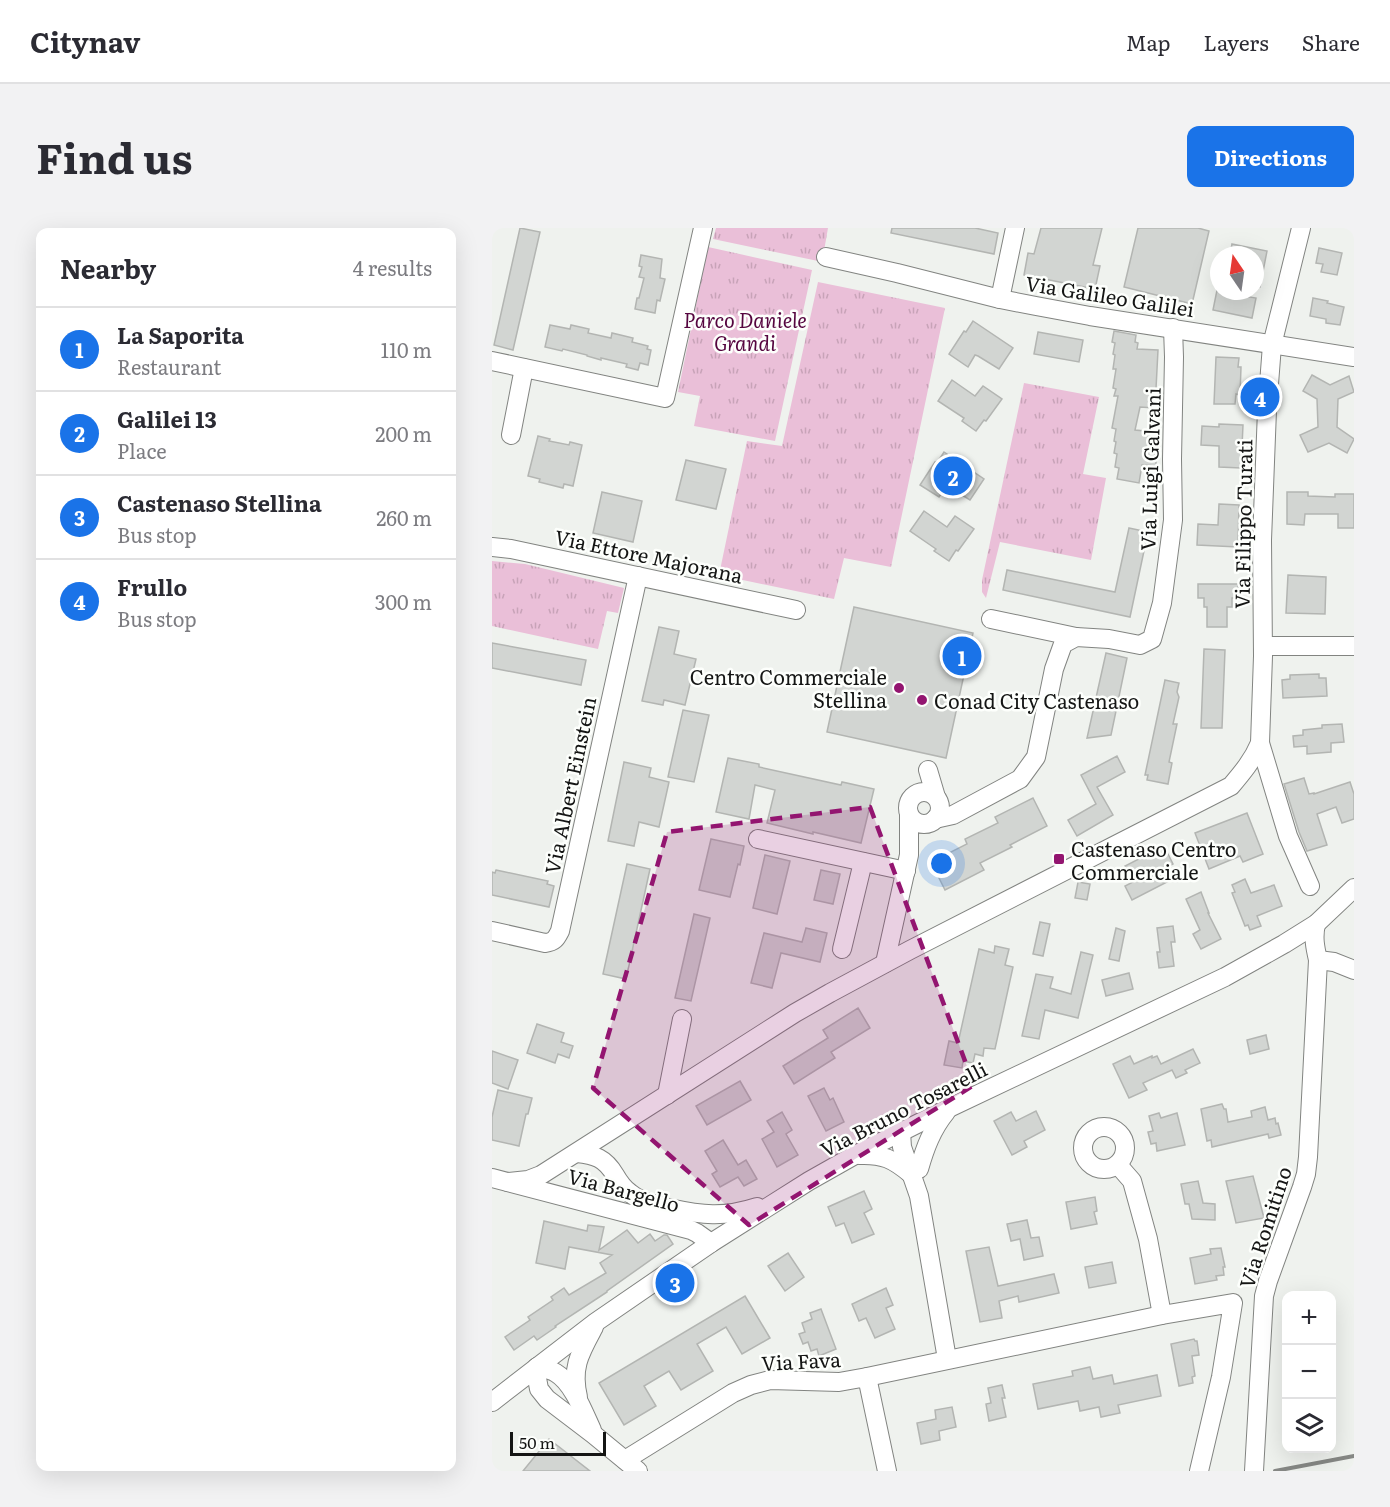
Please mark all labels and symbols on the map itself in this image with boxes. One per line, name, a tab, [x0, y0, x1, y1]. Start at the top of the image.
north arrow	[1210, 246, 1264, 300]
street label: Via Galileo Galilei	[1024, 267, 1197, 323]
park label: Parco Daniele Grandi	[683, 304, 807, 357]
pin: 4	[1240, 374, 1280, 420]
street label: Via Luigi Galvani	[1131, 387, 1167, 551]
street label: Via Filippo Turati	[1226, 439, 1258, 609]
pin: 2	[934, 454, 972, 498]
street label: Via Ettore Majorana	[552, 520, 746, 590]
pin: 1	[942, 634, 982, 678]
place label: Centro Commerciale Stellina	[690, 661, 887, 714]
marker: Centro Commerciale Stellina	[892, 681, 906, 695]
place label: Conad City Castenaso	[934, 685, 1139, 715]
street label: Via Albert Einstein	[536, 693, 602, 877]
marker: Conad City Castenaso	[915, 693, 929, 707]
place label: Castenaso Centro Commerciale	[1071, 833, 1236, 886]
your location	[927, 849, 956, 878]
marker: Castenaso Centro Commerciale	[1052, 852, 1066, 866]
street label: Via Bruno Tosarelli	[814, 1053, 992, 1163]
street label: Via Bargello	[565, 1160, 683, 1218]
street label: Via Romitino	[1230, 1162, 1298, 1292]
pin: 3	[656, 1260, 694, 1306]
street label: Via Fava	[760, 1343, 842, 1377]
scale bar	[510, 1429, 606, 1456]

